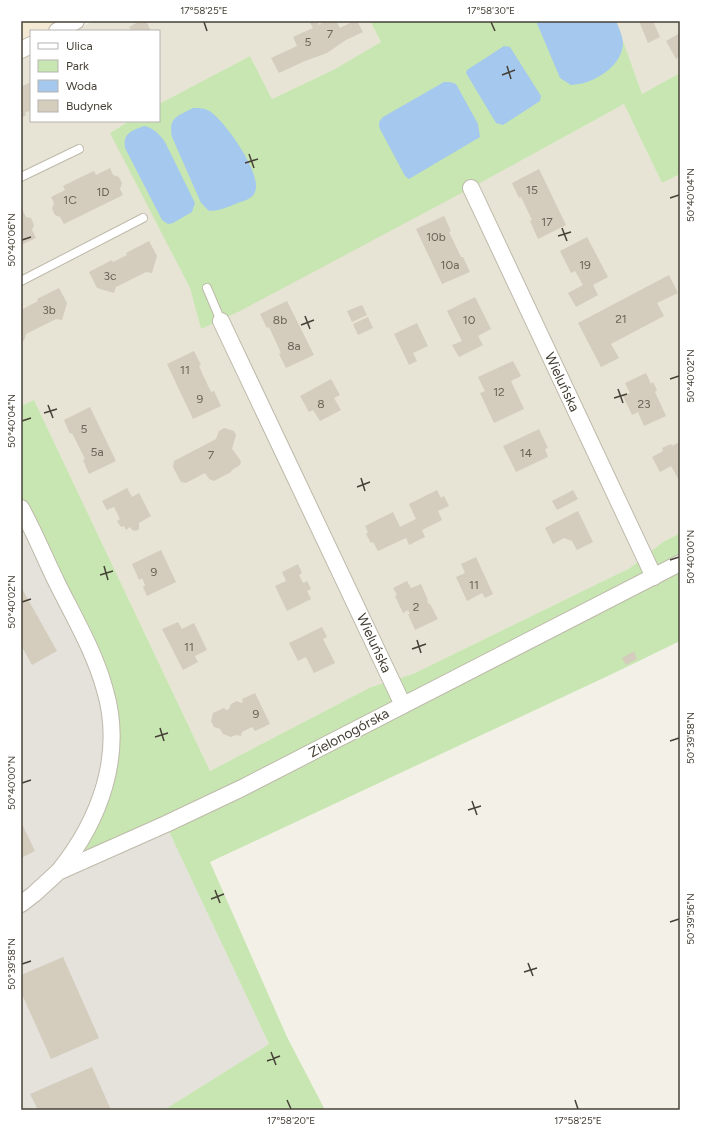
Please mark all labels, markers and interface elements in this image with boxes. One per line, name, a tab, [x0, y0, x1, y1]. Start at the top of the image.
text: 17°58'25"E	[180, 4, 228, 17]
text: 17°58'30"E	[467, 4, 515, 17]
house number: 7	[327, 27, 334, 41]
legend	[30, 30, 160, 122]
house number: 5	[305, 35, 312, 49]
text: Ulica	[66, 39, 93, 53]
text: Park	[66, 59, 89, 73]
text: Woda	[66, 79, 97, 93]
text: Budynek	[66, 99, 113, 113]
text: 50°40'04"N	[684, 168, 697, 222]
house number: 15	[526, 183, 538, 197]
house number: 1D	[96, 185, 110, 199]
house number: 1C	[63, 193, 77, 207]
text: 50°40'06"N	[5, 213, 18, 267]
house number: 17	[541, 215, 553, 229]
house number: 10b	[426, 230, 446, 244]
house number: 10a	[441, 258, 459, 272]
house number: 19	[579, 258, 591, 272]
house number: 3c	[103, 269, 117, 283]
house number: 3b	[42, 303, 56, 317]
house number: 21	[615, 312, 627, 326]
house number: 8b	[273, 313, 287, 327]
house number: 10	[463, 313, 476, 327]
house number: 8a	[287, 339, 301, 353]
text: 50°40'02"N	[684, 349, 697, 403]
street label: Wieluńska	[541, 350, 583, 414]
house number: 11	[180, 363, 190, 377]
house number: 12	[493, 385, 505, 399]
house number: 9	[197, 392, 204, 406]
text: 50°40'04"N	[5, 394, 18, 448]
house number: 8	[317, 397, 325, 411]
house number: 23	[637, 397, 651, 411]
house number: 5	[81, 422, 88, 436]
house number: 5a	[90, 445, 104, 459]
house number: 14	[520, 446, 533, 460]
house number: 7	[208, 448, 215, 462]
text: 50°40'00"N	[684, 530, 697, 584]
house number: 9	[151, 565, 158, 579]
text: 50°40'02"N	[5, 575, 18, 629]
house number: 11	[469, 578, 479, 592]
house number: 2	[413, 600, 419, 614]
street label: Wieluńska	[353, 611, 395, 675]
house number: 11	[184, 640, 194, 654]
street label: Zielonogórska	[306, 705, 392, 761]
house number: 9	[253, 707, 260, 721]
text: 50°39'58"N	[684, 712, 697, 764]
text: 50°40'00"N	[5, 756, 18, 810]
text: 50°39'56"N	[684, 893, 697, 945]
text: 50°39'58"N	[5, 938, 18, 990]
text: 17°58'20"E	[267, 1114, 315, 1127]
text: 17°58'25"E	[554, 1114, 602, 1127]

